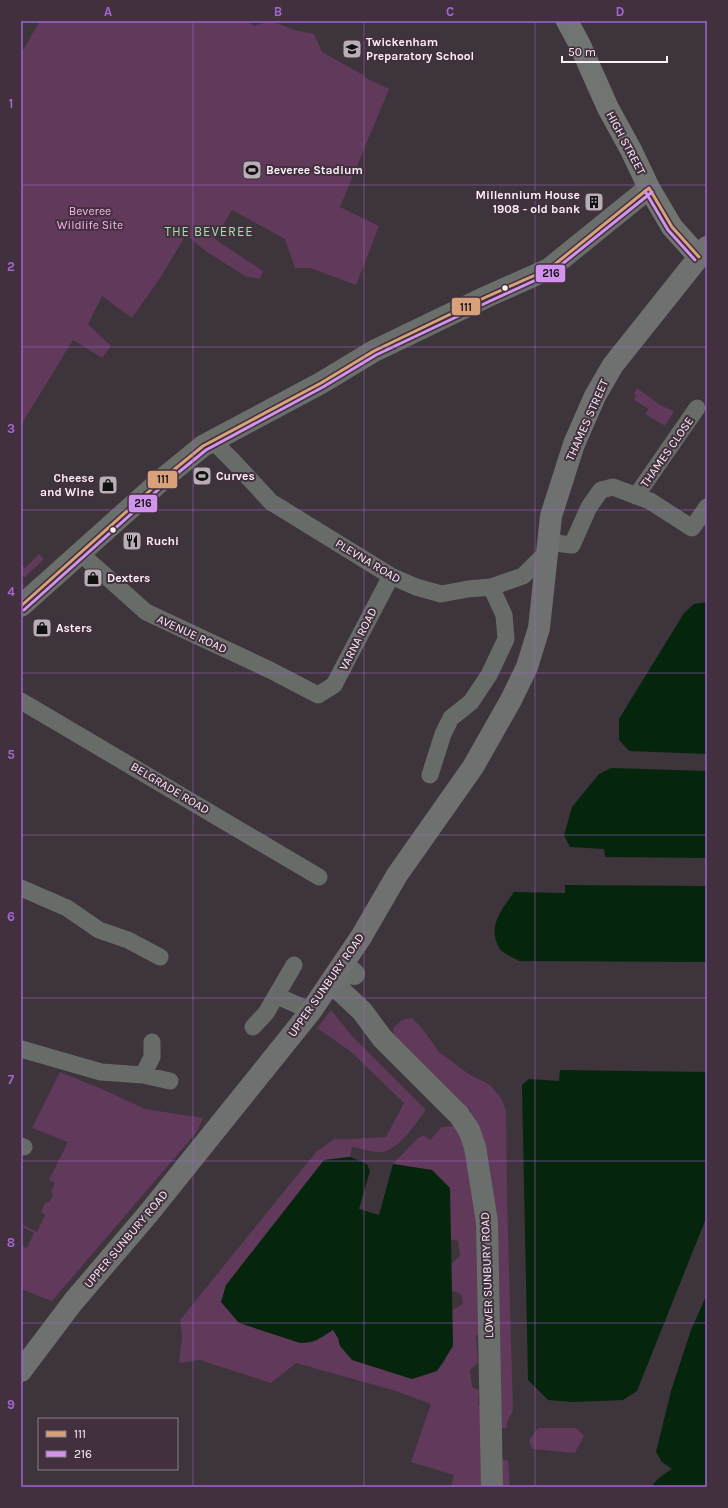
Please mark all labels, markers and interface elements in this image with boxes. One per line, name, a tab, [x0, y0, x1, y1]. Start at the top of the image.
text: A	[104, 4, 112, 19]
text: B	[274, 4, 282, 19]
text: C	[446, 4, 454, 19]
text: D	[616, 4, 625, 19]
place label: Twickenham Preparatory School	[366, 35, 474, 63]
school or university icon: Twickenham Preparatory School	[341, 38, 363, 60]
scale bar	[562, 38, 667, 64]
text: 50 m	[568, 45, 596, 59]
text: 1	[9, 96, 13, 111]
street label: HIGH STREET	[603, 109, 649, 177]
sports icon: Beveree Stadium	[241, 159, 263, 181]
place label: Beveree Stadium	[266, 163, 363, 177]
place label: Millennium House 1908 - old bank	[476, 188, 580, 216]
building icon: Millennium House 1908 - old bank	[583, 191, 605, 213]
park label: Beveree Wildlife Site	[57, 204, 123, 232]
district label: THE BEVEREE	[164, 224, 254, 239]
text: 2	[7, 259, 15, 274]
line badge: 216	[535, 264, 566, 283]
text: 216	[542, 267, 560, 280]
unlabelled marker	[500, 283, 510, 293]
line badge: 111	[451, 297, 481, 316]
text: 111	[460, 301, 472, 314]
street label: THAMES STREET	[563, 377, 611, 463]
street label: THAMES CLOSE	[638, 414, 696, 490]
text: 3	[7, 421, 15, 436]
sports icon: Curves	[191, 465, 213, 487]
place label: Curves	[216, 469, 255, 483]
line badge: 111	[147, 470, 178, 489]
place label: Cheese and Wine	[40, 471, 94, 499]
text: 111	[157, 473, 169, 486]
shop icon: Cheese and Wine	[97, 474, 119, 496]
line badge: 216	[128, 494, 158, 513]
text: 216	[134, 497, 152, 510]
unlabelled marker	[108, 525, 118, 535]
restaurant icon: Ruchi	[121, 530, 143, 552]
place label: Ruchi	[146, 534, 179, 548]
street label: PLEVNA ROAD	[333, 536, 403, 586]
shop icon: Dexters	[82, 567, 104, 589]
place label: Dexters	[107, 571, 150, 585]
text: 4	[7, 584, 15, 599]
street label: VARNA ROAD	[336, 605, 380, 673]
street label: AVENUE ROAD	[155, 612, 229, 656]
shop icon: Asters	[31, 617, 53, 639]
place label: Asters	[56, 621, 92, 635]
text: 5	[7, 747, 15, 762]
street label: BELGRADE ROAD	[128, 759, 212, 817]
text: 6	[7, 909, 15, 924]
street label: UPPER SUNBURY ROAD	[285, 930, 367, 1040]
text: 7	[8, 1072, 15, 1087]
street label: UPPER SUNBURY ROAD	[81, 1187, 171, 1291]
street label: LOWER SUNBURY ROAD	[478, 1212, 496, 1338]
text: 8	[7, 1235, 15, 1250]
text: 9	[7, 1397, 15, 1412]
legend	[38, 1418, 178, 1470]
text: 111	[74, 1427, 86, 1441]
text: 216	[74, 1447, 92, 1461]

